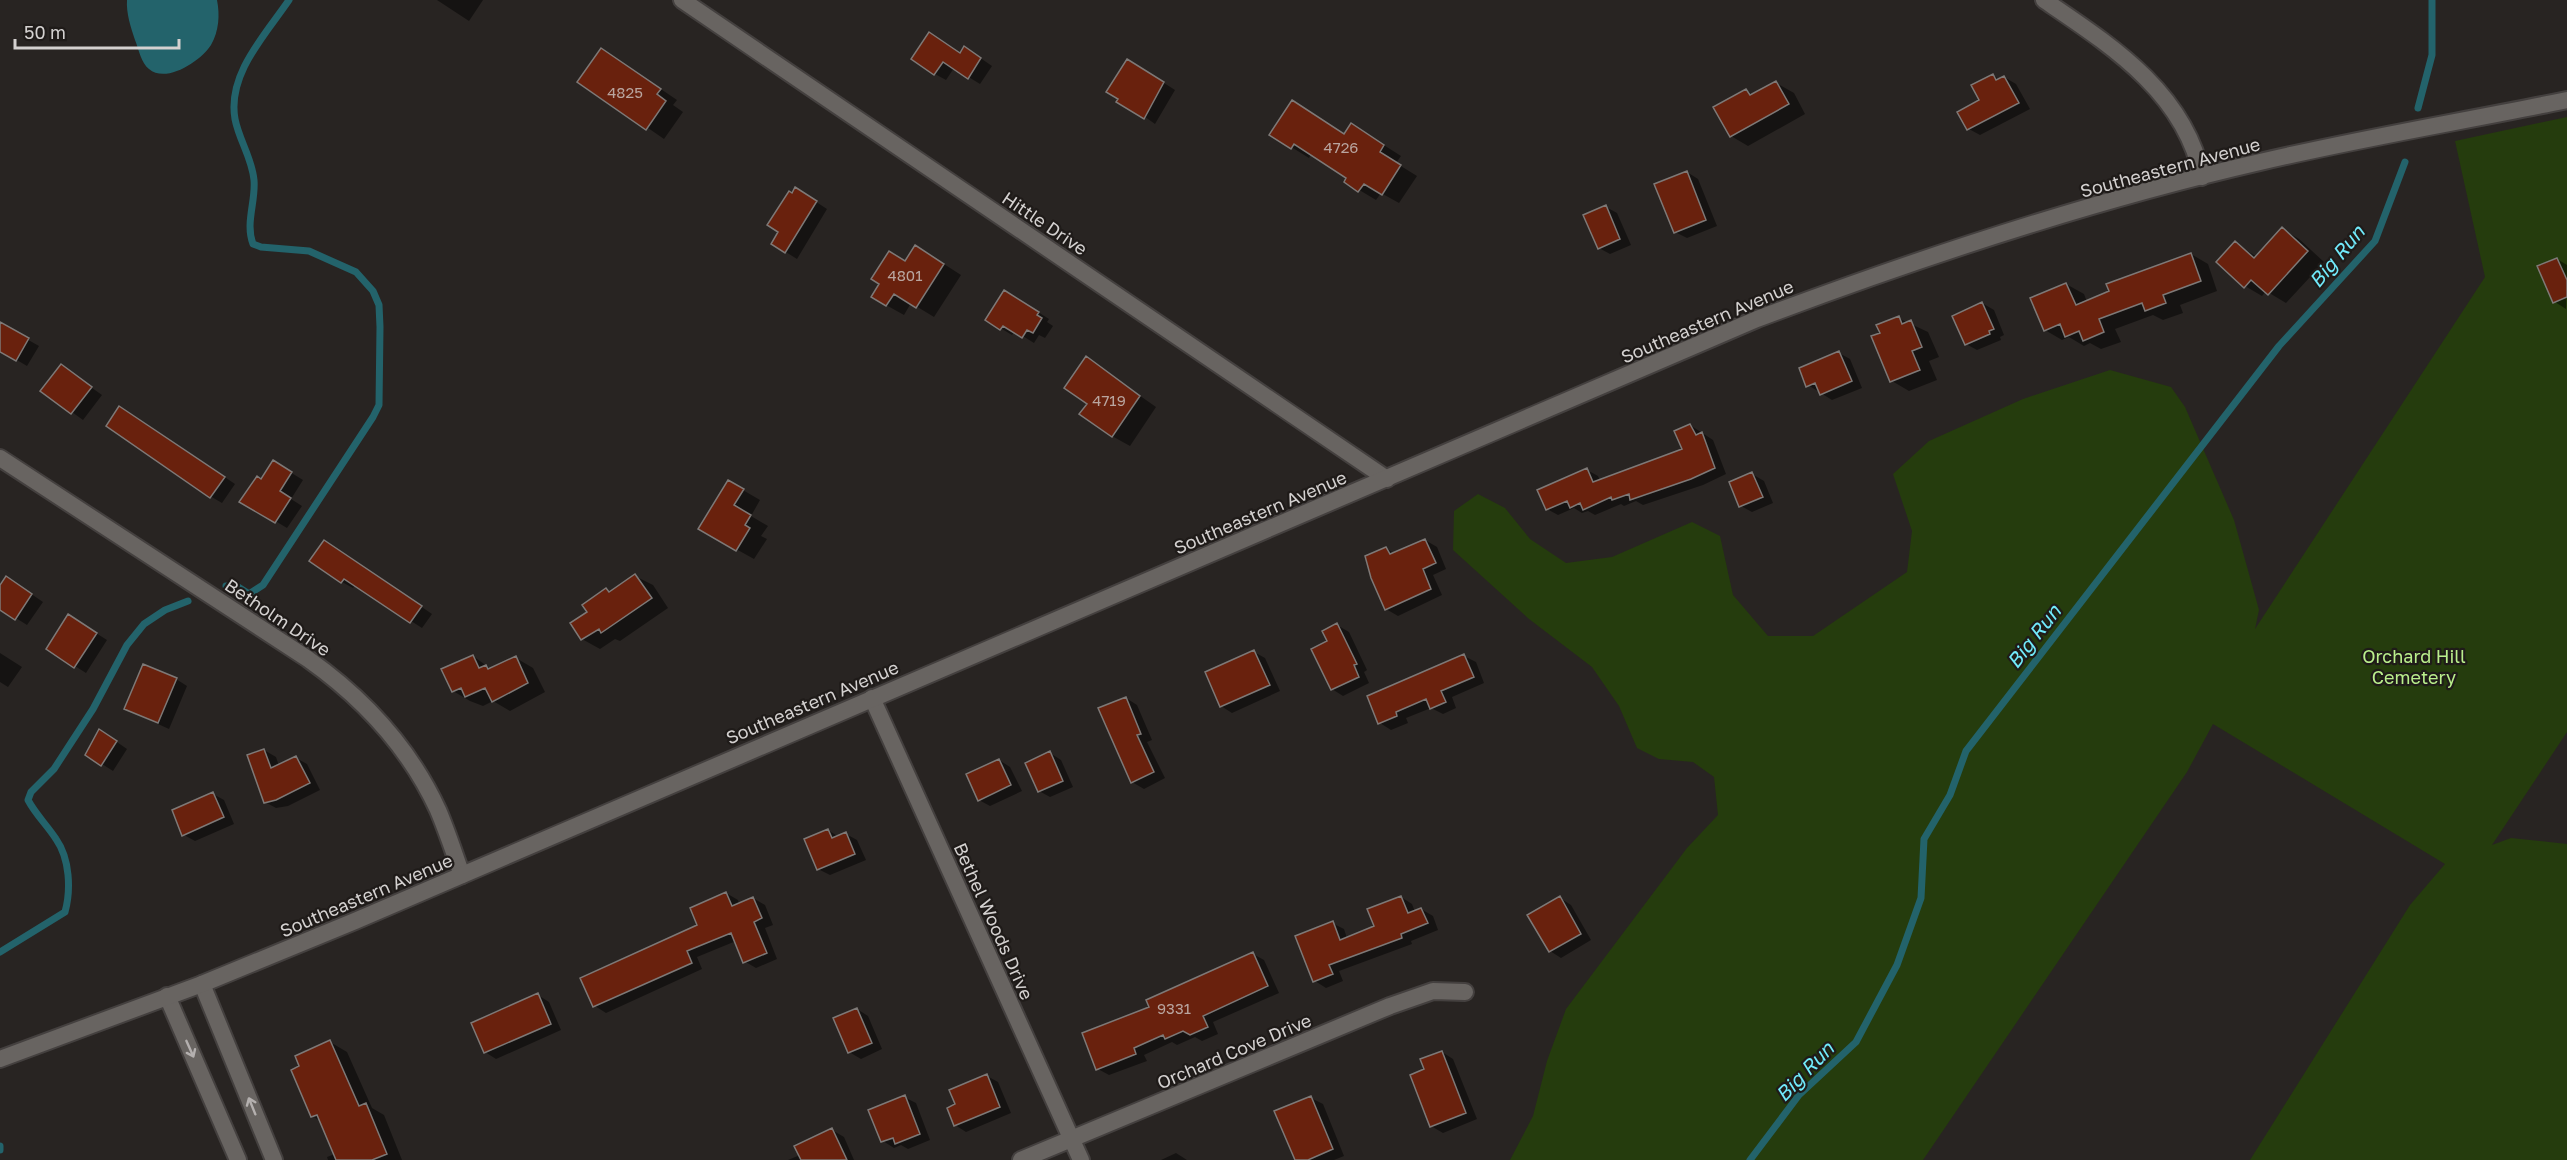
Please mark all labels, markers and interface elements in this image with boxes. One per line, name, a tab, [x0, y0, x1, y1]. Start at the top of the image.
scale bar	[15, 12, 178, 50]
text: 50 m	[24, 21, 66, 43]
house number: 4825	[607, 83, 643, 101]
street label: Southeastern Avenue	[2078, 132, 2262, 202]
house number: 4726	[1324, 138, 1358, 156]
street label: Hittle Drive	[998, 187, 1092, 259]
water label: Big Run	[2303, 220, 2370, 293]
house number: 4801	[888, 266, 922, 284]
street label: Southeastern Avenue	[1617, 275, 1797, 367]
house number: 4719	[1092, 391, 1126, 409]
street label: Southeastern Avenue	[1170, 466, 1350, 558]
street label: Betholm Drive	[221, 574, 335, 660]
water label: Big Run	[2001, 599, 2066, 673]
park label: Orchard Hill Cemetery	[2362, 645, 2466, 688]
street label: Southeastern Avenue	[722, 656, 902, 748]
street label: Bethel Woods Drive	[950, 839, 1038, 1003]
street label: Southeastern Avenue	[276, 849, 456, 941]
house number: 9331	[1157, 999, 1191, 1017]
street label: Orchard Cove Drive	[1153, 1009, 1315, 1093]
water label: Big Run	[1770, 1036, 1839, 1107]
one-way arrow	[185, 1040, 196, 1058]
one-way arrow	[245, 1097, 256, 1116]

